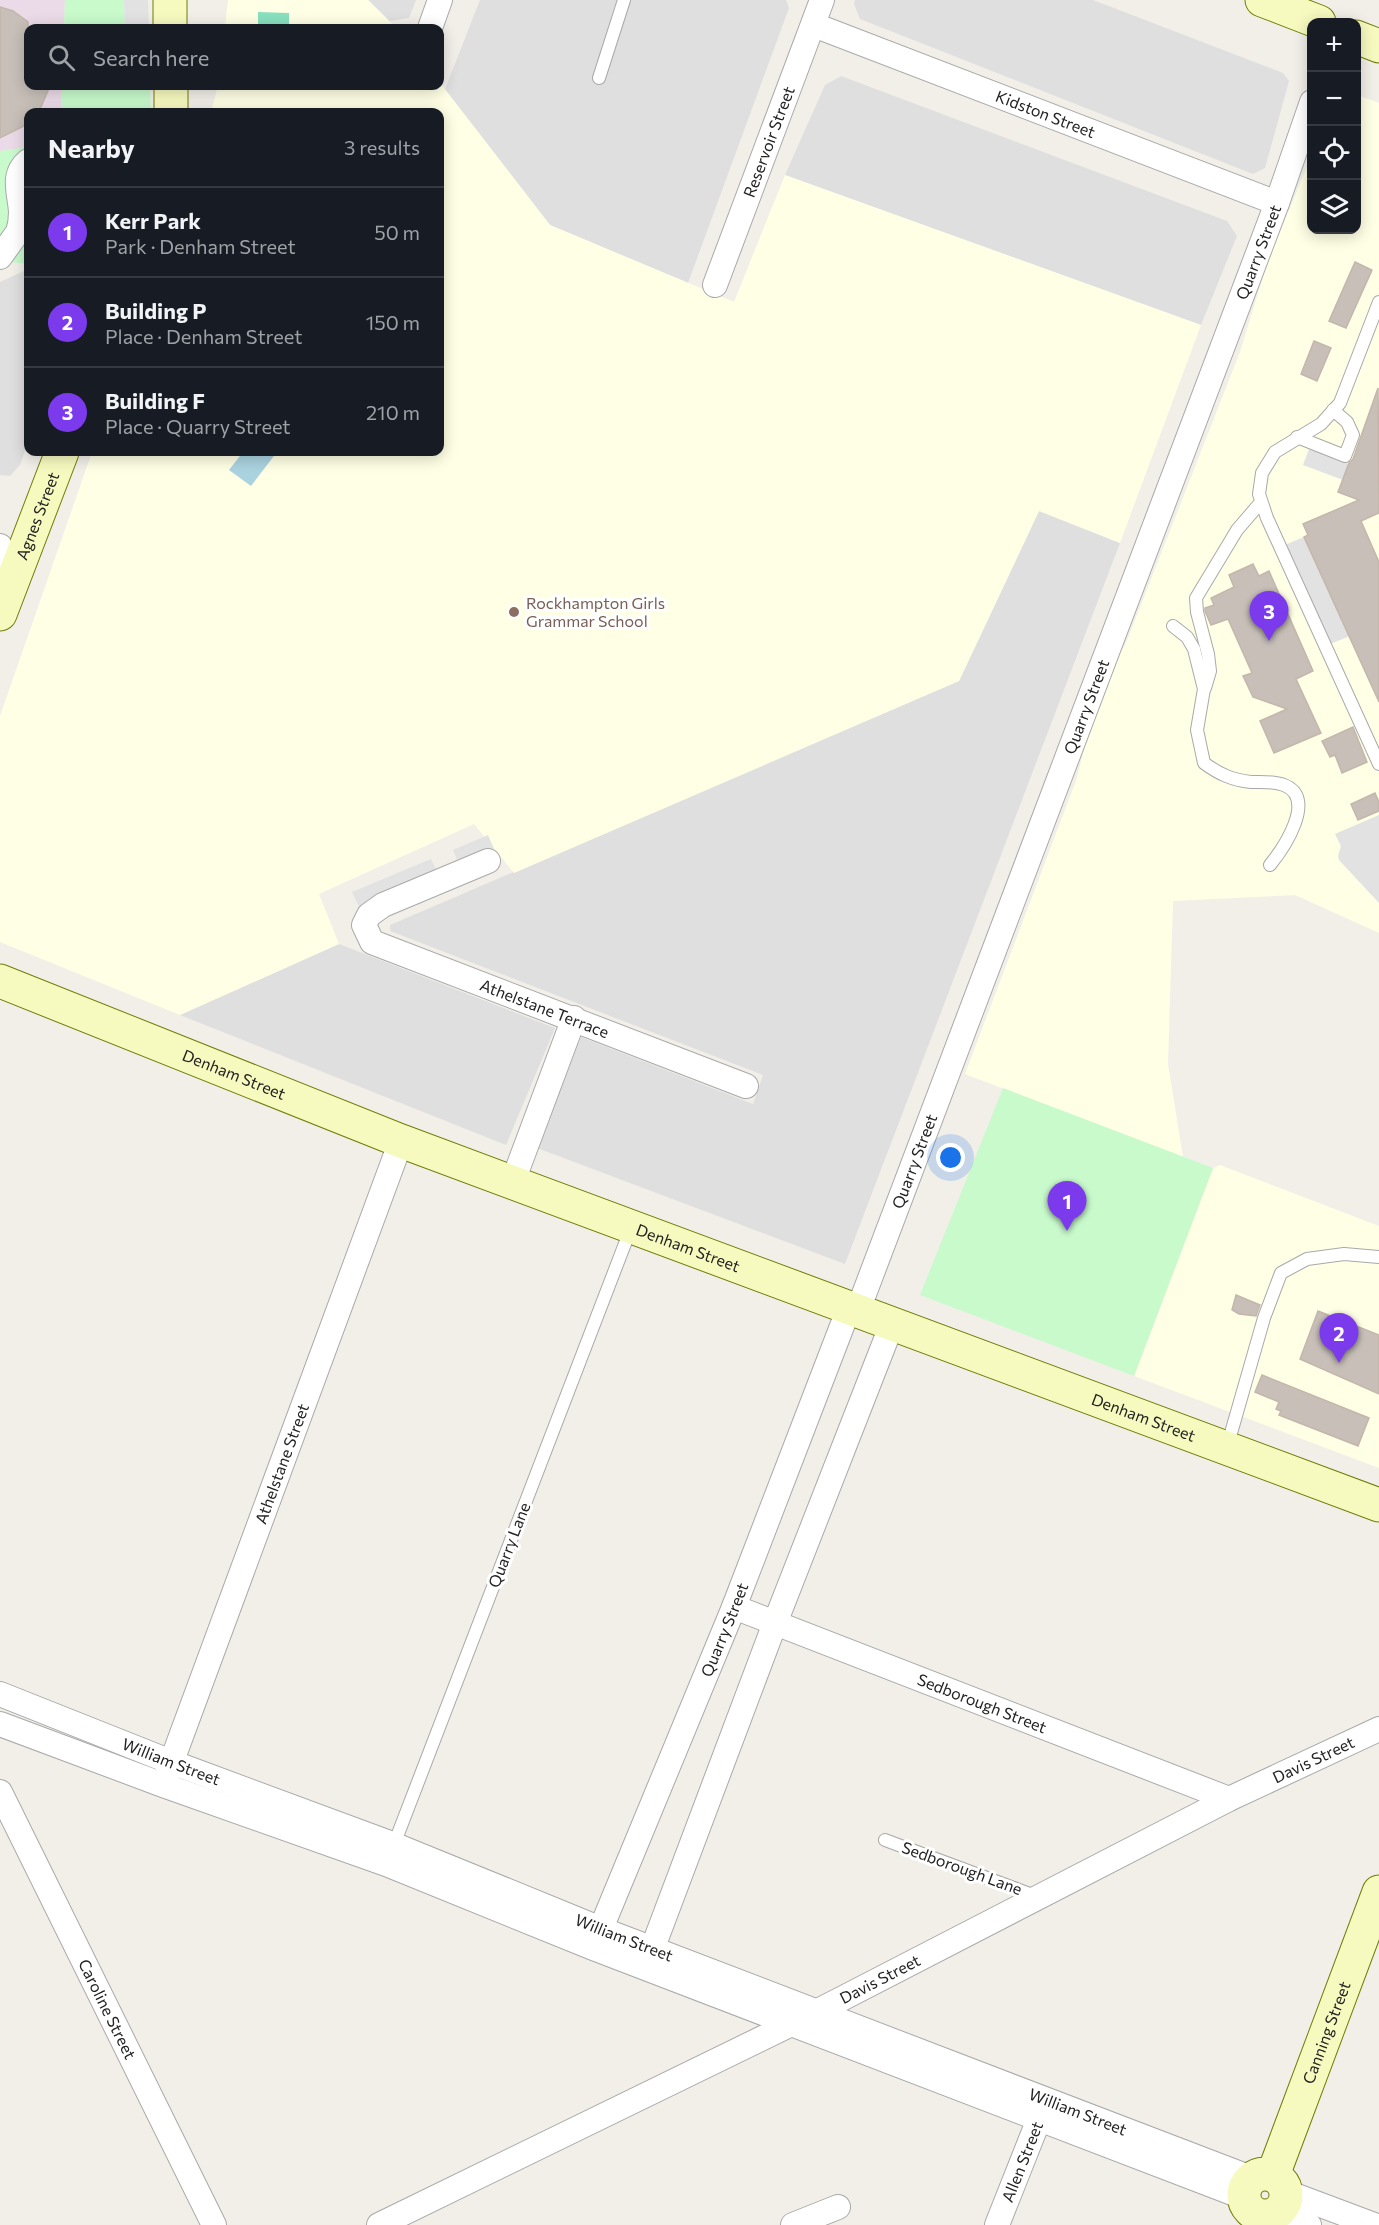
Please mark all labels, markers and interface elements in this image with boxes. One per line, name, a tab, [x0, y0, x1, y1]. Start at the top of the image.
map controls	[1307, 18, 1361, 234]
button: +	[1307, 18, 1361, 72]
search box	[24, 24, 444, 90]
icon: search	[45, 41, 78, 74]
text: Search here	[93, 44, 209, 71]
button: −	[1307, 72, 1361, 126]
street label: Reservoir Street	[739, 83, 798, 200]
street label: Kidston Street	[993, 86, 1098, 141]
button: locate	[1307, 126, 1361, 180]
text: Nearby	[48, 132, 135, 163]
text: 3 results	[344, 135, 420, 159]
button: layers	[1307, 180, 1361, 234]
street label: Quarry Street	[1231, 202, 1285, 302]
text: Kerr Park	[105, 207, 201, 234]
text: 1	[63, 220, 72, 244]
text: 50 m	[374, 220, 420, 244]
text: Park · Denham Street	[105, 234, 296, 258]
text: Building P	[105, 297, 207, 324]
text: 2	[62, 310, 73, 334]
text: 150 m	[366, 310, 420, 334]
text: Place · Denham Street	[105, 324, 302, 348]
text: Building F	[105, 387, 205, 414]
text: 3	[62, 400, 73, 424]
text: 210 m	[366, 400, 420, 424]
text: Place · Quarry Street	[105, 414, 291, 438]
street label: Agnes Street	[12, 469, 63, 562]
pin: 3	[1250, 592, 1288, 641]
place label: Rockhampton Girls Grammar School	[526, 593, 665, 630]
marker: Rockhampton Girls Grammar School	[507, 605, 521, 619]
street label: Quarry Street	[1059, 656, 1113, 757]
street label: Athelstane Terrace	[478, 975, 612, 1041]
street label: Denham Street	[180, 1045, 289, 1103]
street label: Quarry Street	[887, 1111, 941, 1211]
your location	[936, 1143, 965, 1172]
pin: 1	[1048, 1182, 1086, 1231]
street label: Denham Street	[634, 1219, 743, 1275]
pin: 2	[1320, 1314, 1358, 1363]
street label: Denham Street	[1089, 1389, 1199, 1445]
street label: Athelstane Street	[250, 1400, 312, 1526]
street label: Quarry Lane	[484, 1500, 533, 1590]
street label: Quarry Street	[696, 1579, 752, 1679]
street label: Sedborough Street	[915, 1669, 1050, 1737]
street label: Davis Street	[1269, 1732, 1357, 1786]
street label: William Street	[120, 1734, 223, 1789]
street label: Sedborough Lane	[899, 1837, 1025, 1898]
street label: William Street	[573, 1910, 676, 1965]
street label: Davis Street	[836, 1950, 923, 2007]
street label: Caroline Street	[75, 1956, 141, 2062]
street label: Canning Street	[1298, 1978, 1354, 2086]
street label: William Street	[1026, 2084, 1130, 2139]
street label: Allen Street	[997, 2118, 1046, 2205]

